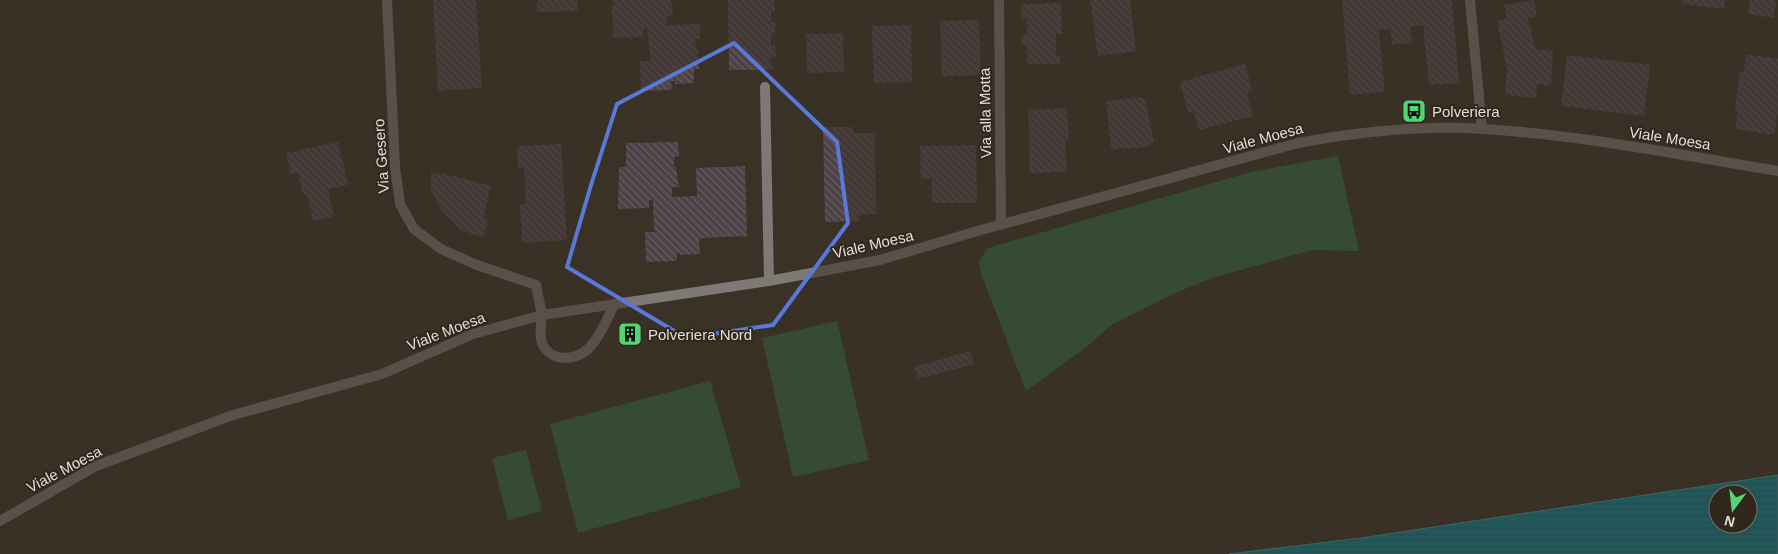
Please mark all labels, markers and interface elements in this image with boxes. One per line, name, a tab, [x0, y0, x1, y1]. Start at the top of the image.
street label: Via alla Motta	[976, 67, 994, 158]
bus stop icon: Polveriera	[1401, 98, 1427, 124]
place label: Polveriera	[1432, 103, 1500, 120]
street label: Via Gesero	[370, 118, 392, 194]
street label: Viale Moesa	[1221, 119, 1306, 157]
street label: Viale Moesa	[1628, 123, 1713, 153]
street label: Viale Moesa	[831, 226, 916, 262]
street label: Viale Moesa	[405, 308, 488, 354]
building icon: Polveriera Nord	[617, 321, 643, 347]
place label: Polveriera Nord	[648, 326, 752, 343]
street label: Viale Moesa	[24, 442, 105, 496]
north arrow	[1708, 484, 1758, 534]
text: N	[1723, 513, 1737, 531]

